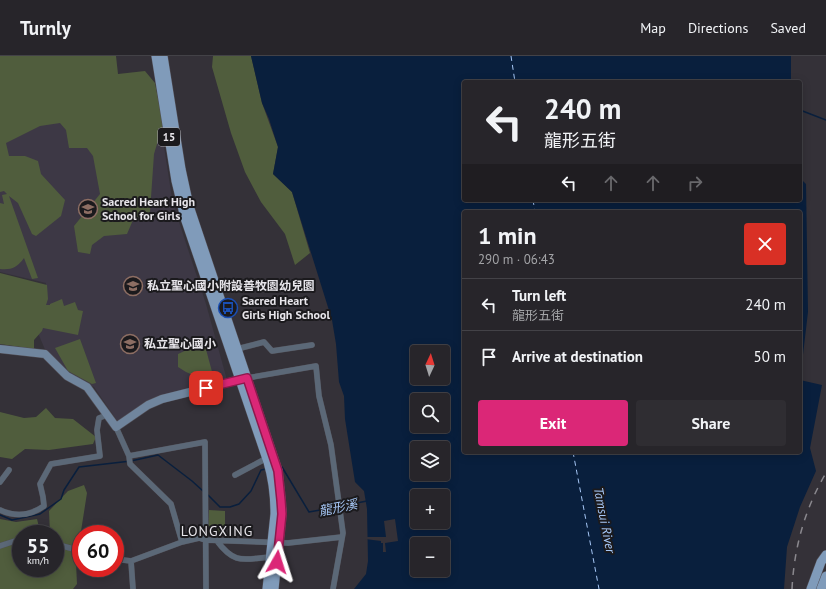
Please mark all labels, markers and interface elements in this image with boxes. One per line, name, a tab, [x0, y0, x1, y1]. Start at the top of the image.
text: Turnly	[20, 16, 71, 40]
text: Map	[640, 19, 666, 37]
text: Directions	[688, 19, 748, 37]
text: Saved	[770, 19, 806, 37]
text: 240 m	[544, 90, 621, 127]
icon: left	[478, 96, 530, 148]
road number: 15	[158, 128, 180, 146]
text: 龍形五街	[544, 129, 616, 152]
icon: left	[558, 172, 580, 194]
icon: ahead	[600, 172, 622, 194]
icon: ahead	[642, 172, 664, 194]
icon: right	[684, 172, 706, 194]
place label: Sacred Heart High School for Girls	[102, 194, 195, 223]
school or university icon: Sacred Heart High School for Girls	[77, 198, 99, 220]
text: 1 min	[478, 220, 537, 251]
button: close	[744, 223, 786, 265]
text: 290 m · 06:43	[478, 251, 555, 268]
school or university icon: 私立聖心國小附設善牧園幼兒園	[122, 275, 144, 297]
place label: 私立聖心國小附設善牧園幼兒園	[147, 278, 315, 293]
text: Turn left	[512, 286, 566, 305]
place label: Sacred Heart Girls High School	[242, 293, 330, 322]
icon: left	[478, 294, 500, 316]
text: 240 m	[745, 295, 786, 314]
bus stop icon: Sacred Heart Girls High School	[217, 297, 239, 319]
text: 龍形五街	[512, 307, 564, 324]
school or university icon: 私立聖心國小	[119, 333, 141, 355]
place label: 私立聖心國小	[144, 336, 216, 351]
north arrow	[410, 345, 450, 385]
map controls	[410, 345, 450, 577]
icon: arrive	[478, 346, 500, 368]
text: Arrive at destination	[512, 347, 643, 366]
text: 50 m	[753, 347, 786, 366]
pin	[189, 371, 223, 405]
icon: arrive	[195, 377, 217, 399]
button: search	[410, 393, 450, 433]
button: Exit	[478, 400, 628, 446]
button: Share	[636, 400, 786, 446]
button: layers	[410, 441, 450, 481]
water label: Tamsui River	[590, 486, 619, 555]
button: +	[410, 489, 450, 529]
water label: 龍形溪	[317, 495, 361, 520]
district label: LONGXING	[181, 522, 253, 540]
speed limit sign: 60	[72, 525, 124, 577]
text: 55	[27, 533, 49, 559]
button: −	[410, 537, 450, 577]
position arrow	[256, 541, 298, 583]
text: km/h	[27, 554, 49, 567]

